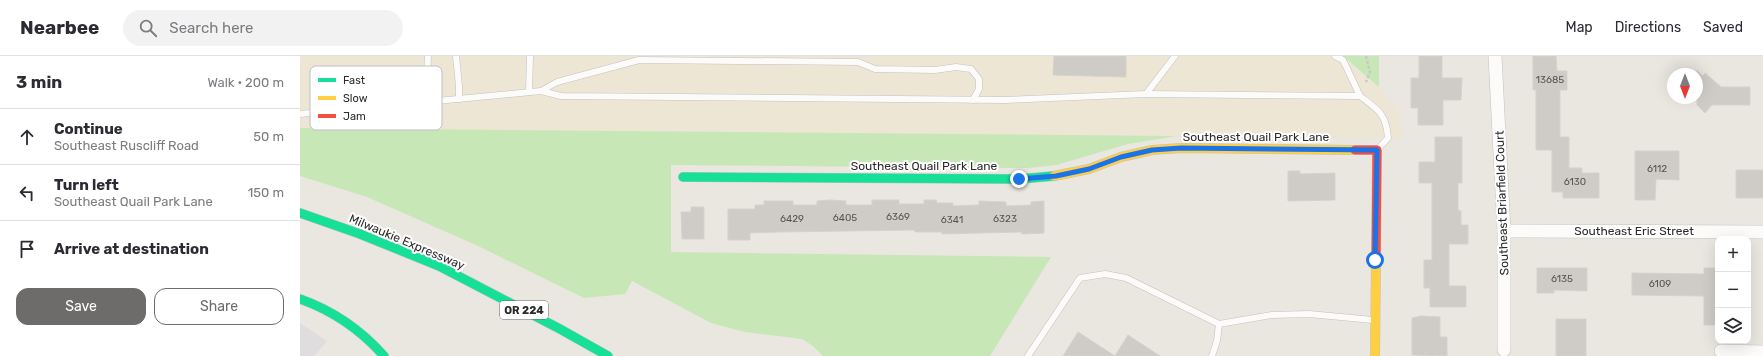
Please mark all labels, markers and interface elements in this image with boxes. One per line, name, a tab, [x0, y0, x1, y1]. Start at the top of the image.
search box	[123, 10, 403, 46]
text: Nearbee	[20, 16, 99, 39]
icon: search	[137, 17, 159, 39]
text: Search here	[169, 19, 254, 37]
text: Map	[1566, 19, 1593, 36]
text: Directions	[1615, 19, 1681, 36]
text: Saved	[1703, 19, 1743, 36]
legend	[310, 66, 442, 130]
north arrow	[1667, 68, 1703, 104]
text: 3 min	[16, 72, 62, 92]
text: Fast	[343, 74, 366, 87]
house number: 13685	[1536, 74, 1564, 86]
text: Walk · 200 m	[207, 75, 284, 90]
text: Slow	[343, 92, 368, 105]
text: Jam	[343, 110, 366, 123]
text: Continue	[54, 120, 123, 138]
icon: ahead	[16, 126, 38, 148]
text: 50 m	[253, 129, 284, 144]
street label: Southeast Quail Park Lane	[1183, 130, 1330, 144]
street label: Southeast Briarfield Court	[1492, 130, 1512, 276]
text: Southeast Ruscliff Road	[54, 138, 199, 153]
street label: Southeast Quail Park Lane	[851, 159, 998, 173]
house number: 6112	[1647, 163, 1667, 175]
route end	[1010, 170, 1028, 188]
text: Turn left	[54, 176, 119, 194]
house number: 6130	[1564, 176, 1586, 188]
icon: left	[16, 182, 38, 204]
text: 150 m	[248, 185, 284, 200]
text: Southeast Quail Park Lane	[54, 194, 213, 209]
street label: Milwaukie Expressway	[347, 211, 467, 273]
house number: 6369	[886, 211, 910, 223]
house number: 6405	[833, 212, 857, 224]
house number: 6429	[780, 213, 804, 225]
house number: 6323	[993, 213, 1017, 225]
house number: 6341	[941, 214, 963, 226]
street label: Southeast Eric Street	[1574, 224, 1694, 238]
map controls	[1715, 236, 1751, 344]
button: +	[1715, 236, 1751, 272]
icon: arrive	[16, 238, 38, 260]
text: Arrive at destination	[54, 240, 209, 258]
route start	[1366, 251, 1384, 269]
button: −	[1715, 272, 1751, 308]
house number: 6135	[1551, 273, 1573, 285]
house number: 6109	[1649, 278, 1671, 290]
button: Save	[16, 288, 146, 325]
button: Share	[154, 288, 284, 325]
road number: OR 224	[500, 301, 548, 319]
button: layers	[1715, 308, 1751, 344]

